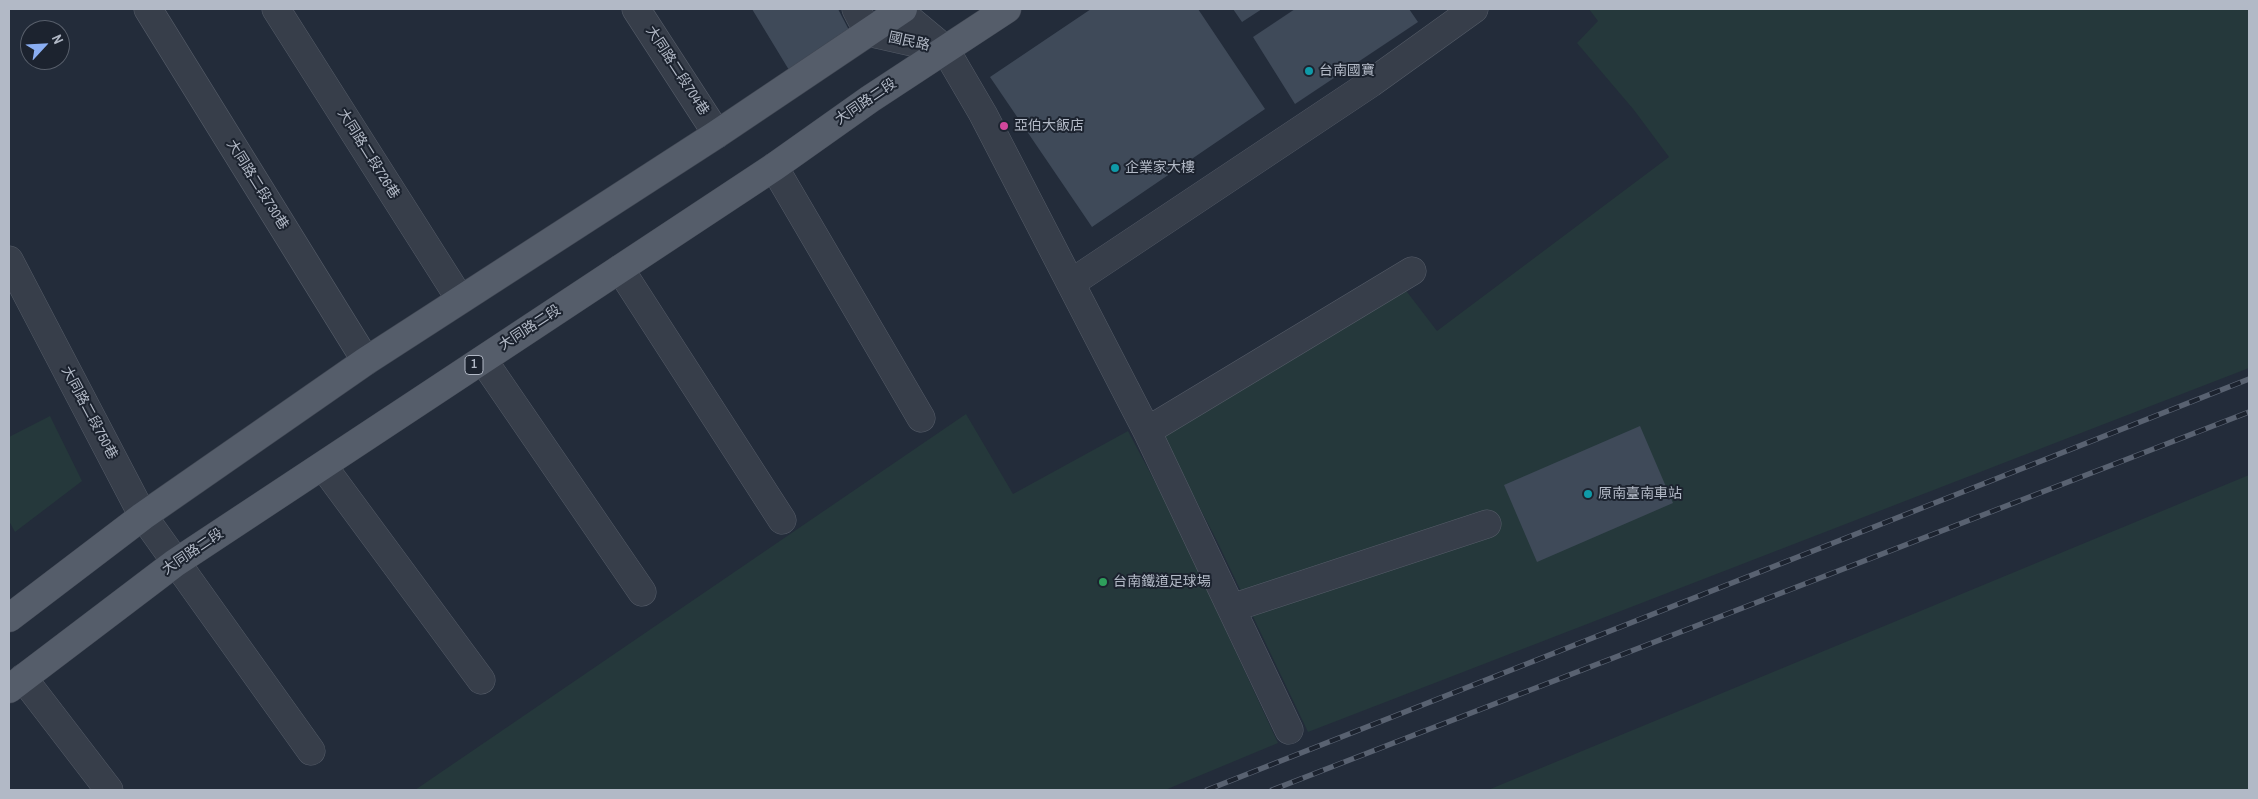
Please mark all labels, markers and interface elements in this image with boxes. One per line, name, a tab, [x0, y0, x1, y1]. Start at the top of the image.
north arrow	[20, 20, 70, 70]
street label: 大同路二段704巷	[642, 23, 712, 119]
street label: 國民路	[887, 29, 931, 55]
text: N	[48, 32, 68, 47]
place label: 台南國寶	[1319, 63, 1375, 79]
marker: 台南國寶	[1303, 65, 1315, 77]
street label: 大同路二段	[832, 75, 900, 129]
street label: 大同路二段726巷	[334, 106, 402, 202]
place label: 亞伯大飯店	[1014, 118, 1084, 134]
marker: 亞伯大飯店	[998, 120, 1010, 132]
street label: 大同路二段730巷	[223, 137, 291, 233]
place label: 企業家大樓	[1125, 160, 1195, 176]
marker: 企業家大樓	[1109, 162, 1121, 174]
street label: 大同路二段	[496, 302, 564, 354]
road number: 1	[465, 356, 483, 374]
street label: 大同路二段750巷	[57, 364, 121, 462]
place label: 原南臺南車站	[1598, 486, 1682, 502]
marker: 原南臺南車站	[1582, 488, 1594, 500]
street label: 大同路二段	[159, 525, 227, 579]
place label: 台南鐵道足球場	[1113, 574, 1211, 590]
marker: 台南鐵道足球場	[1097, 576, 1109, 588]

